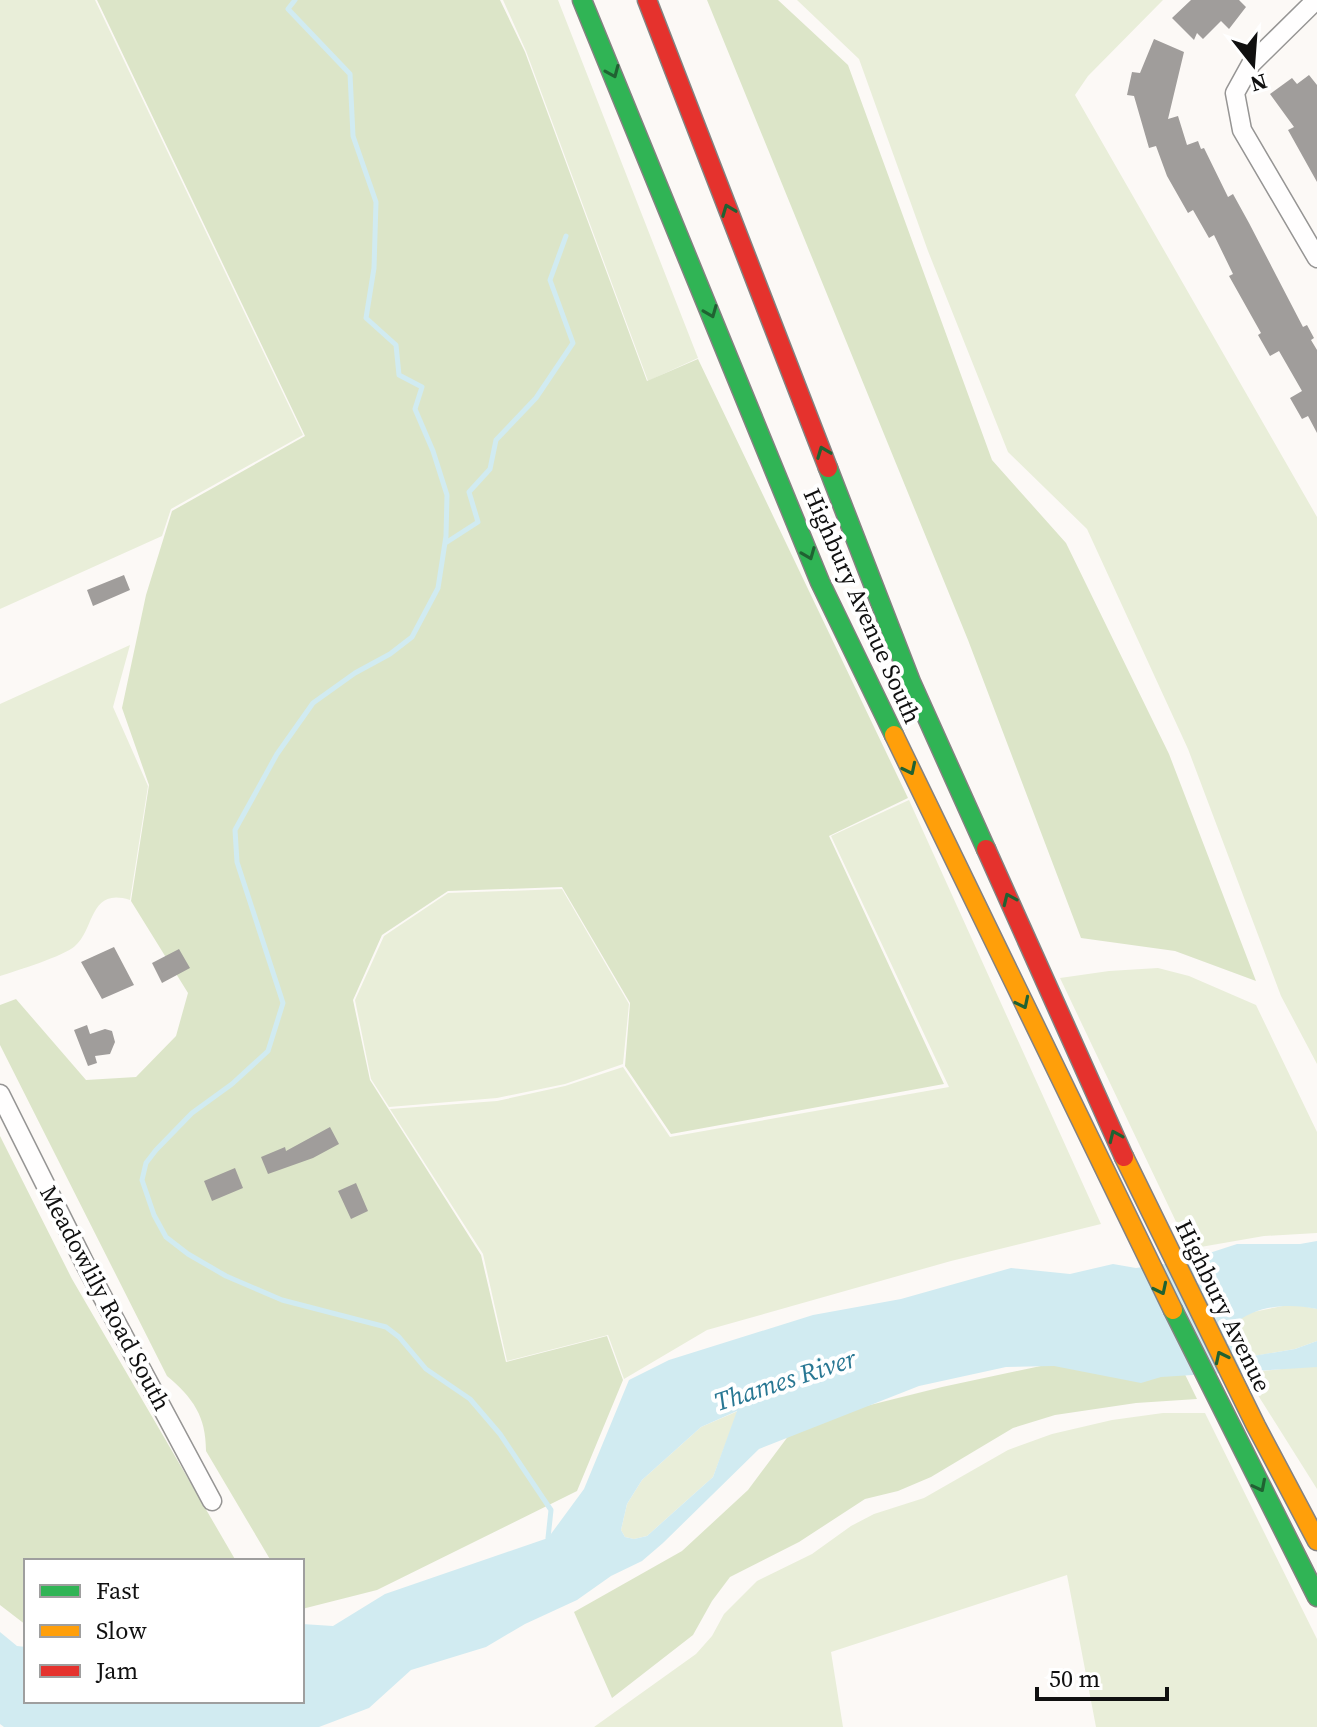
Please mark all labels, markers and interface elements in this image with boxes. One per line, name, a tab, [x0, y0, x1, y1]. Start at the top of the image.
north arrow	[1213, 24, 1293, 104]
one-way arrow	[603, 64, 619, 78]
text: N	[1247, 66, 1271, 100]
one-way arrow	[722, 204, 738, 218]
one-way arrow	[702, 304, 718, 318]
one-way arrow	[816, 446, 832, 460]
street label: Highbury Avenue South	[796, 483, 929, 729]
one-way arrow	[799, 546, 816, 560]
one-way arrow	[900, 761, 916, 775]
one-way arrow	[1002, 892, 1018, 907]
one-way arrow	[1013, 995, 1029, 1010]
one-way arrow	[1109, 1130, 1125, 1144]
street label: Meadowlily Road South	[32, 1179, 179, 1416]
street label: Highbury Avenue	[1168, 1214, 1279, 1397]
one-way arrow	[1151, 1280, 1167, 1295]
water label: Thames River	[709, 1340, 861, 1420]
one-way arrow	[1215, 1350, 1231, 1365]
one-way arrow	[1250, 1478, 1266, 1493]
legend	[24, 1559, 304, 1703]
text: Fast	[96, 1574, 140, 1607]
text: Slow	[96, 1614, 147, 1647]
scale bar	[1037, 1651, 1167, 1701]
text: Jam	[95, 1654, 138, 1687]
text: 50 m	[1049, 1662, 1100, 1695]

